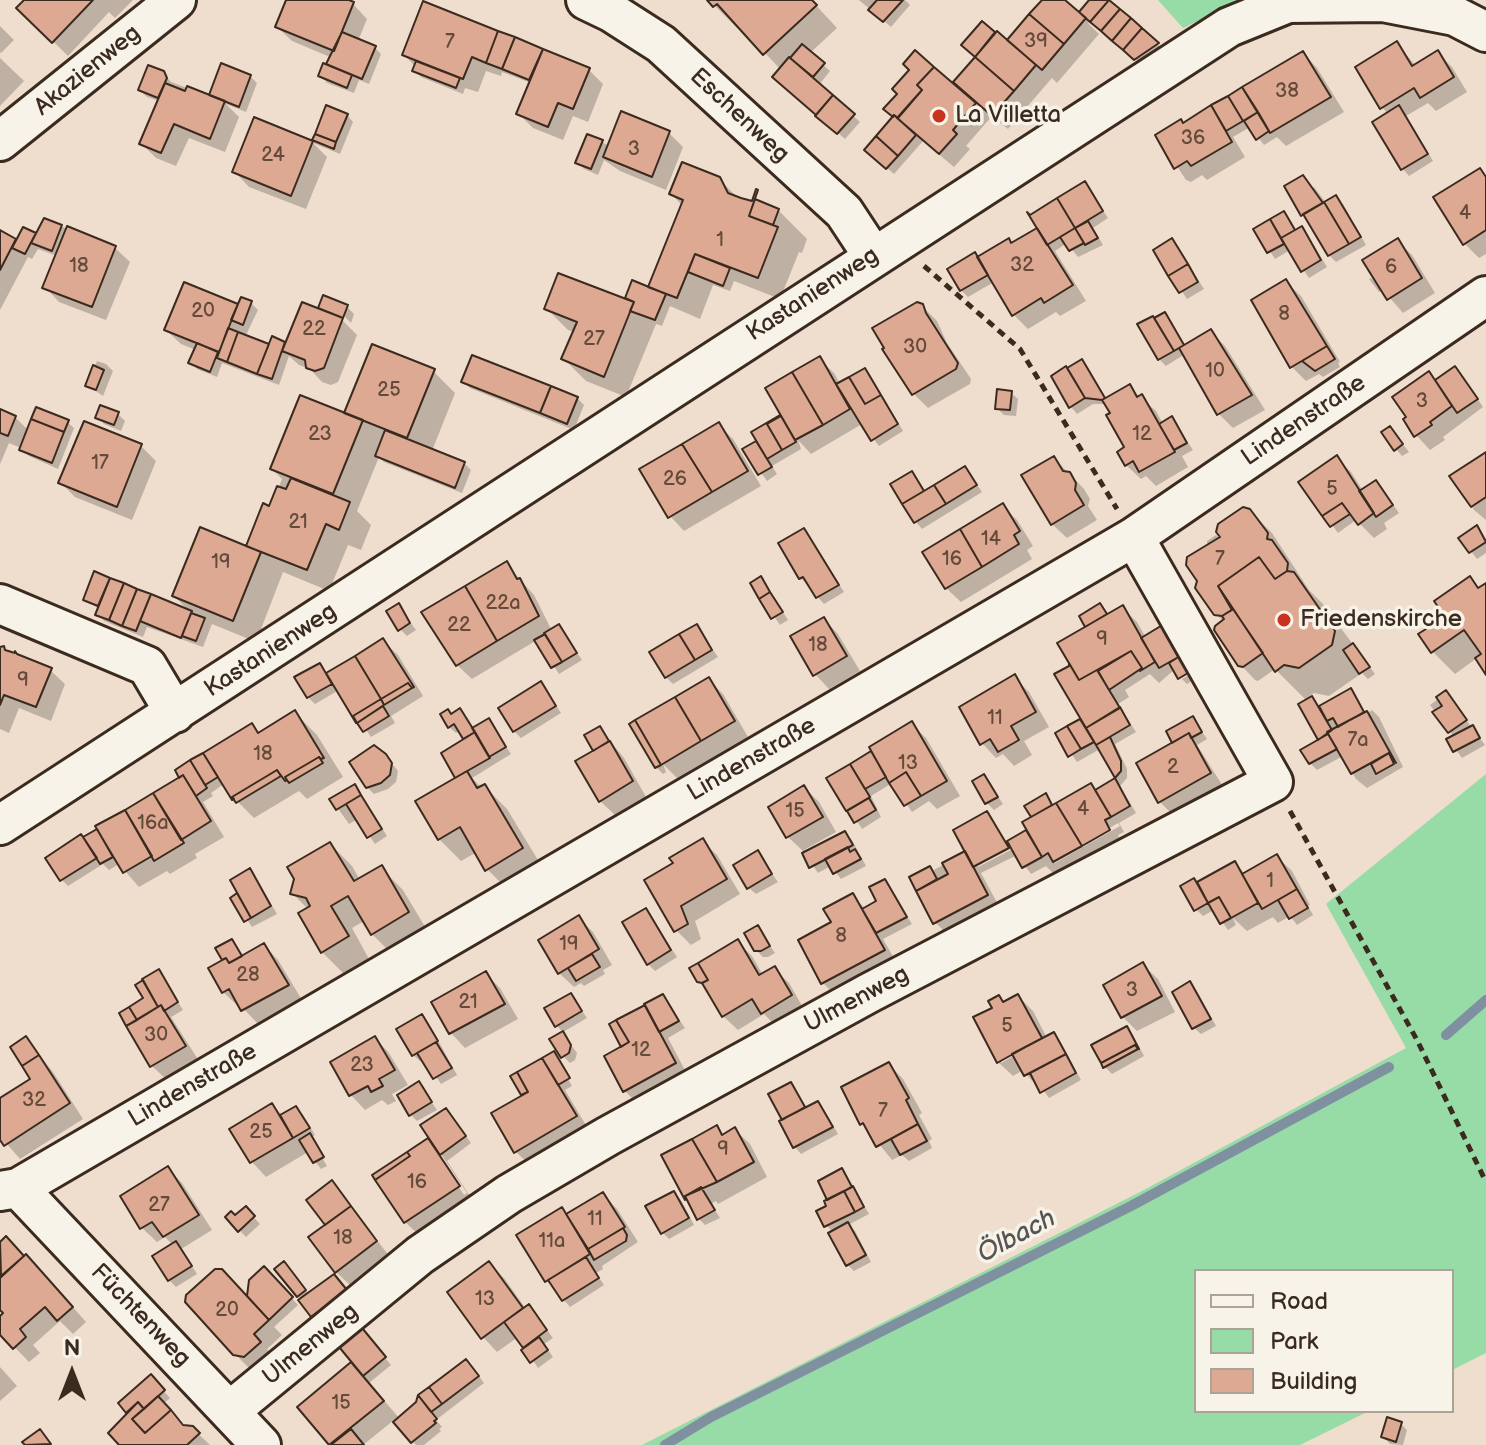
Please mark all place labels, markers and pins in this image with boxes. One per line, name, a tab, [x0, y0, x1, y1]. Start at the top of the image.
place label: La Villetta	[955, 102, 1061, 130]
marker: La Villetta	[930, 107, 948, 125]
place label: Friedenskirche	[1300, 606, 1462, 634]
marker: Friedenskirche	[1275, 611, 1293, 629]

